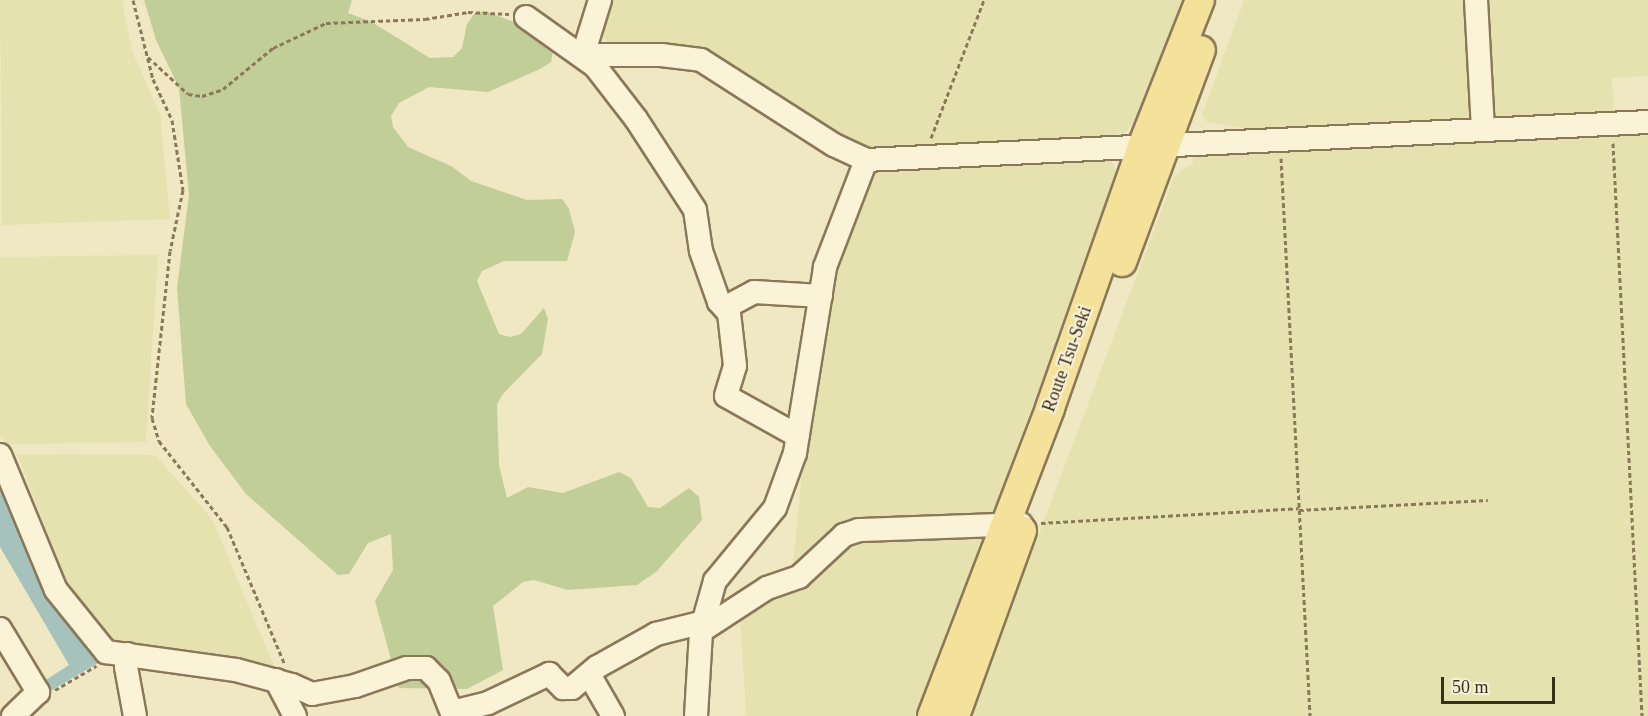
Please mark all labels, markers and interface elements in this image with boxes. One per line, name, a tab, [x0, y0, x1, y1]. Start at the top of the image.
street label: Route Tsu-Seki	[1038, 303, 1096, 415]
scale bar	[1444, 665, 1558, 703]
text: 50 m	[1452, 677, 1489, 697]

